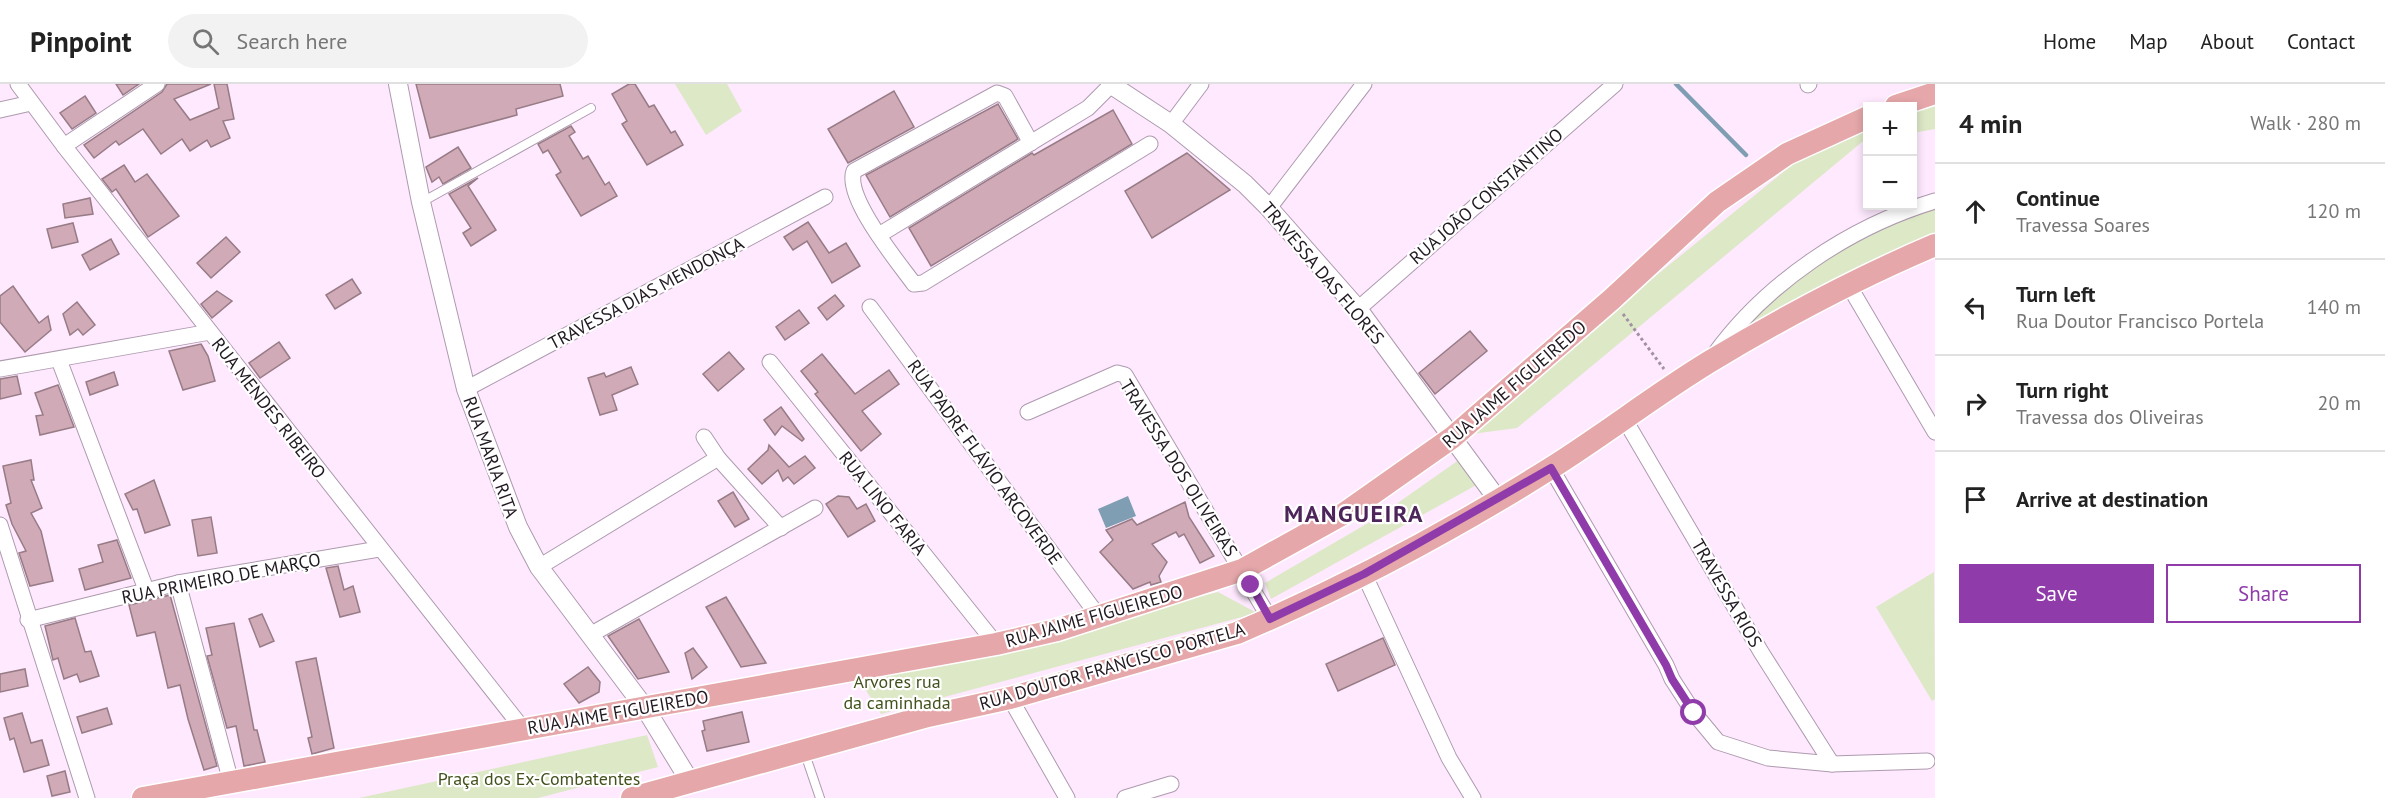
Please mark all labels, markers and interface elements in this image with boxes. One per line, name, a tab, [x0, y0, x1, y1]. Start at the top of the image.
search box	[168, 14, 588, 68]
text: Pinpoint	[30, 23, 132, 60]
icon: search	[189, 25, 222, 58]
text: Search here	[237, 27, 347, 55]
text: Home	[2043, 28, 2096, 55]
text: Map	[2129, 28, 2168, 55]
text: About	[2201, 28, 2254, 55]
text: Contact	[2287, 28, 2355, 55]
map controls	[1863, 102, 1917, 210]
button: +	[1863, 102, 1917, 156]
text: 4 min	[1959, 107, 2022, 140]
text: Walk · 280 m	[2250, 110, 2361, 136]
street label: RUA JOÃO CONSTANTINO	[1404, 123, 1568, 269]
button: −	[1863, 156, 1917, 210]
text: Continue	[2016, 184, 2100, 212]
icon: ahead	[1959, 195, 1992, 228]
street label: TRAVESSA DAS FLORES	[1257, 197, 1389, 349]
text: 120 m	[2307, 198, 2361, 224]
text: Travessa Soares	[2016, 212, 2150, 238]
street label: TRAVESSA DIAS MENDONÇA	[544, 231, 748, 354]
text: Turn left	[2016, 280, 2096, 308]
icon: left	[1959, 291, 1992, 324]
text: 140 m	[2307, 294, 2361, 320]
text: Rua Doutor Francisco Portela	[2016, 308, 2264, 334]
street label: RUA JAIME FIGUEIREDO	[1437, 315, 1591, 453]
street label: RUA MENDES RIBEIRO	[207, 333, 331, 483]
street label: RUA PADRE FLÁVIO ARCOVERDE	[903, 355, 1067, 569]
street label: TRAVESSA DOS OLIVEIRAS	[1115, 375, 1243, 561]
text: Turn right	[2016, 376, 2108, 404]
icon: right	[1959, 387, 1992, 420]
text: 20 m	[2318, 390, 2361, 416]
street label: RUA MARIA RITA	[458, 393, 524, 521]
text: Travessa dos Oliveiras	[2016, 404, 2204, 430]
street label: RUA LINO FARIA	[834, 446, 932, 560]
icon: arrive	[1959, 483, 1992, 516]
text: Arrive at destination	[2016, 485, 2208, 513]
district label: MANGUEIRA	[1284, 498, 1424, 529]
street label: TRAVESSA RIOS	[1687, 535, 1767, 651]
street label: RUA PRIMEIRO DE MARÇO	[120, 547, 322, 609]
button: Save	[1959, 564, 2154, 623]
button: Share	[2166, 564, 2361, 623]
route end	[1237, 571, 1263, 597]
street label: RUA JAIME FIGUEIREDO	[1003, 580, 1185, 652]
street label: RUA DOUTOR FRANCISCO PORTELA	[977, 617, 1248, 715]
park label: Arvores rua da caminhada	[843, 670, 951, 714]
street label: RUA JAIME FIGUEIREDO	[526, 685, 710, 739]
route start	[1680, 699, 1706, 725]
park label: Praça dos Ex-Combatentes	[438, 767, 640, 790]

